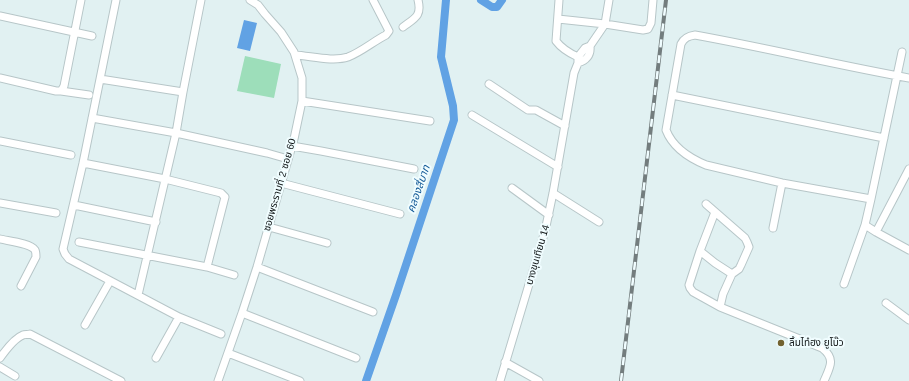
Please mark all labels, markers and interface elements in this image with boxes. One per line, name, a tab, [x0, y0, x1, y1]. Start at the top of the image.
street label: ซอยพระรามที่ 2 ซอย 60	[261, 137, 299, 233]
water label: คลองสี่บาท	[405, 164, 433, 214]
street label: บางขุนเทียน 14	[524, 224, 552, 286]
place label: ลิ้มไท๋ฮง ยูโบ๊ว	[789, 337, 844, 349]
marker: ลิ้มไท๋ฮง ยูโบ๊ว	[776, 338, 786, 348]

